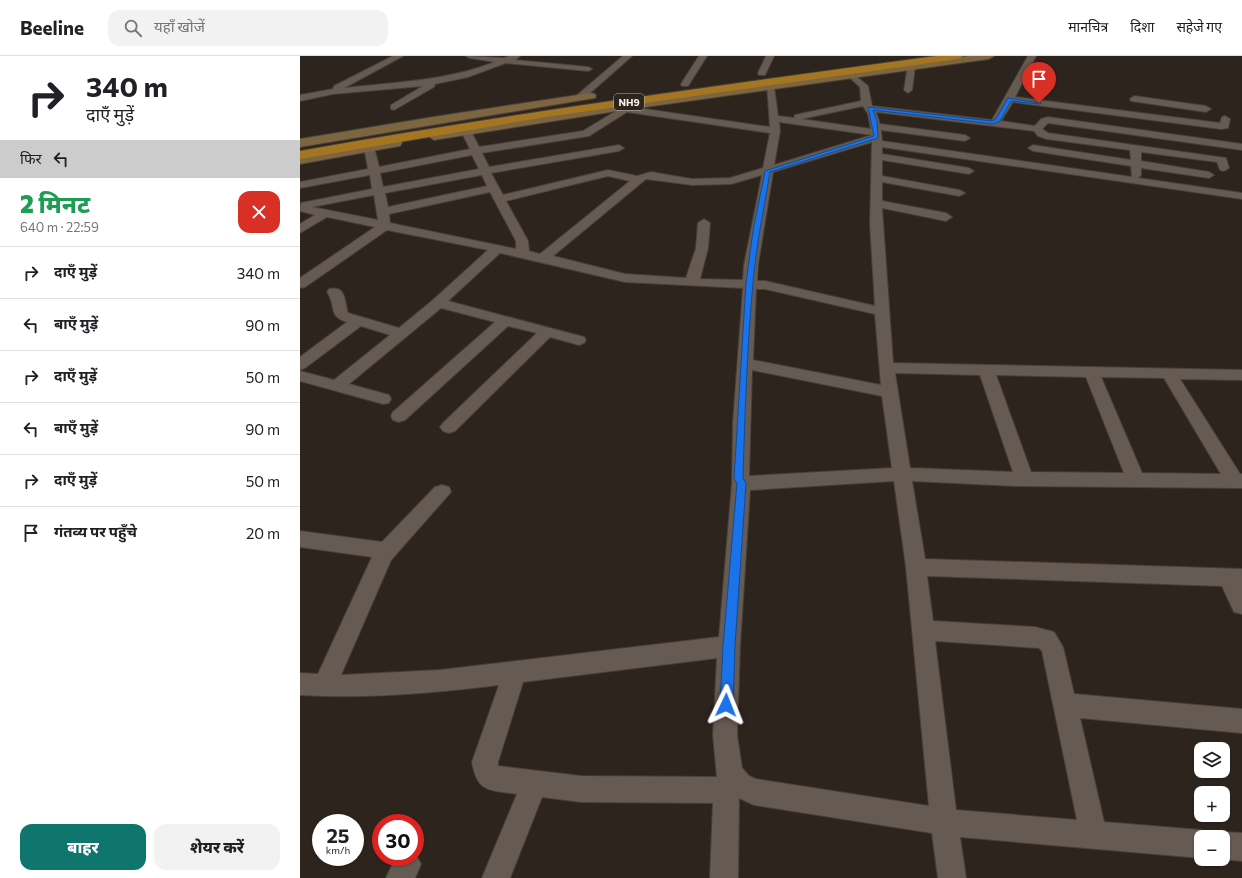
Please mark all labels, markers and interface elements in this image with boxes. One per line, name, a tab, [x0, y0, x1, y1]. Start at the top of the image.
search box	[108, 10, 388, 46]
text: Beeline	[20, 16, 84, 39]
icon: search	[122, 17, 144, 39]
text: यहाँ खोजें	[154, 17, 205, 35]
text: मानचित्र	[1068, 18, 1108, 35]
text: दिशा	[1130, 18, 1154, 35]
text: सहेजे गए	[1176, 18, 1222, 35]
pin	[1022, 62, 1056, 103]
icon: arrive	[1028, 68, 1050, 90]
text: 340 m	[86, 69, 168, 103]
icon: right	[20, 72, 72, 124]
road number: NH9	[614, 94, 644, 110]
text: दाएँ मुड़ें	[86, 103, 134, 125]
icon: left	[50, 148, 72, 170]
text: फिर	[20, 149, 42, 167]
text: 2 मिनट	[20, 189, 90, 218]
button: close	[238, 191, 280, 233]
text: 640 m · 22:59	[20, 219, 99, 235]
icon: right	[20, 262, 42, 284]
text: दाएँ मुड़ें	[54, 262, 97, 280]
text: 340 m	[237, 264, 280, 282]
icon: left	[20, 314, 42, 336]
text: बाएँ मुड़ें	[54, 314, 98, 332]
text: 90 m	[245, 316, 280, 334]
icon: right	[20, 366, 42, 388]
text: दाएँ मुड़ें	[54, 366, 97, 384]
text: 50 m	[246, 368, 280, 386]
icon: left	[20, 418, 42, 440]
text: बाएँ मुड़ें	[54, 418, 98, 436]
text: 90 m	[245, 420, 280, 438]
icon: right	[20, 470, 42, 492]
text: दाएँ मुड़ें	[54, 470, 97, 488]
text: 50 m	[246, 472, 280, 490]
icon: arrive	[20, 522, 42, 544]
text: गंतव्य पर पहुँचे	[54, 522, 137, 540]
text: 20 m	[246, 524, 280, 542]
position arrow	[705, 684, 747, 726]
map controls	[1194, 742, 1230, 866]
button: layers	[1194, 742, 1230, 778]
button: +	[1194, 786, 1230, 822]
speed limit sign: 30	[372, 814, 424, 866]
text: 25	[326, 823, 350, 847]
button: बाहर	[20, 824, 146, 870]
button: शेयर करें	[154, 824, 280, 870]
button: −	[1194, 830, 1230, 866]
text: km/h	[326, 844, 350, 856]

